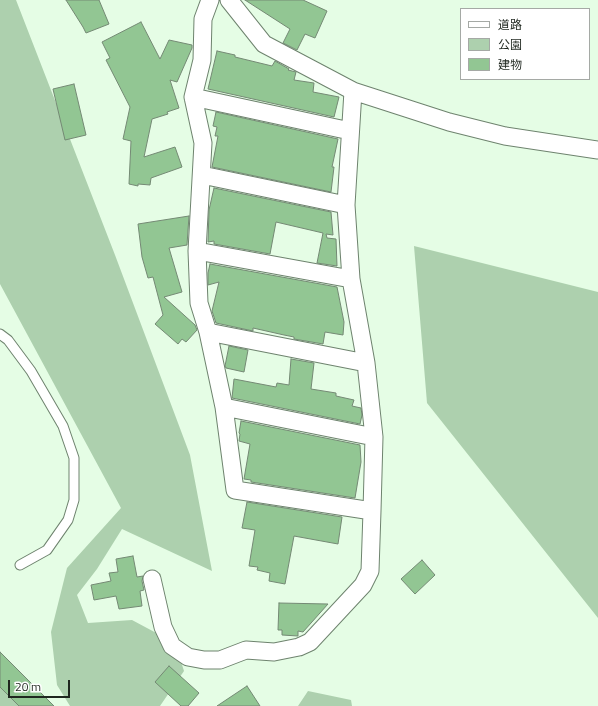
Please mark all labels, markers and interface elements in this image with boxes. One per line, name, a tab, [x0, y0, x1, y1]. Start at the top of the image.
legend	[460, 8, 590, 80]
text: 道路	[498, 15, 522, 34]
text: 公園	[498, 35, 522, 54]
text: 建物	[498, 55, 522, 74]
scale bar	[10, 672, 72, 698]
text: 20 m	[15, 677, 41, 696]

